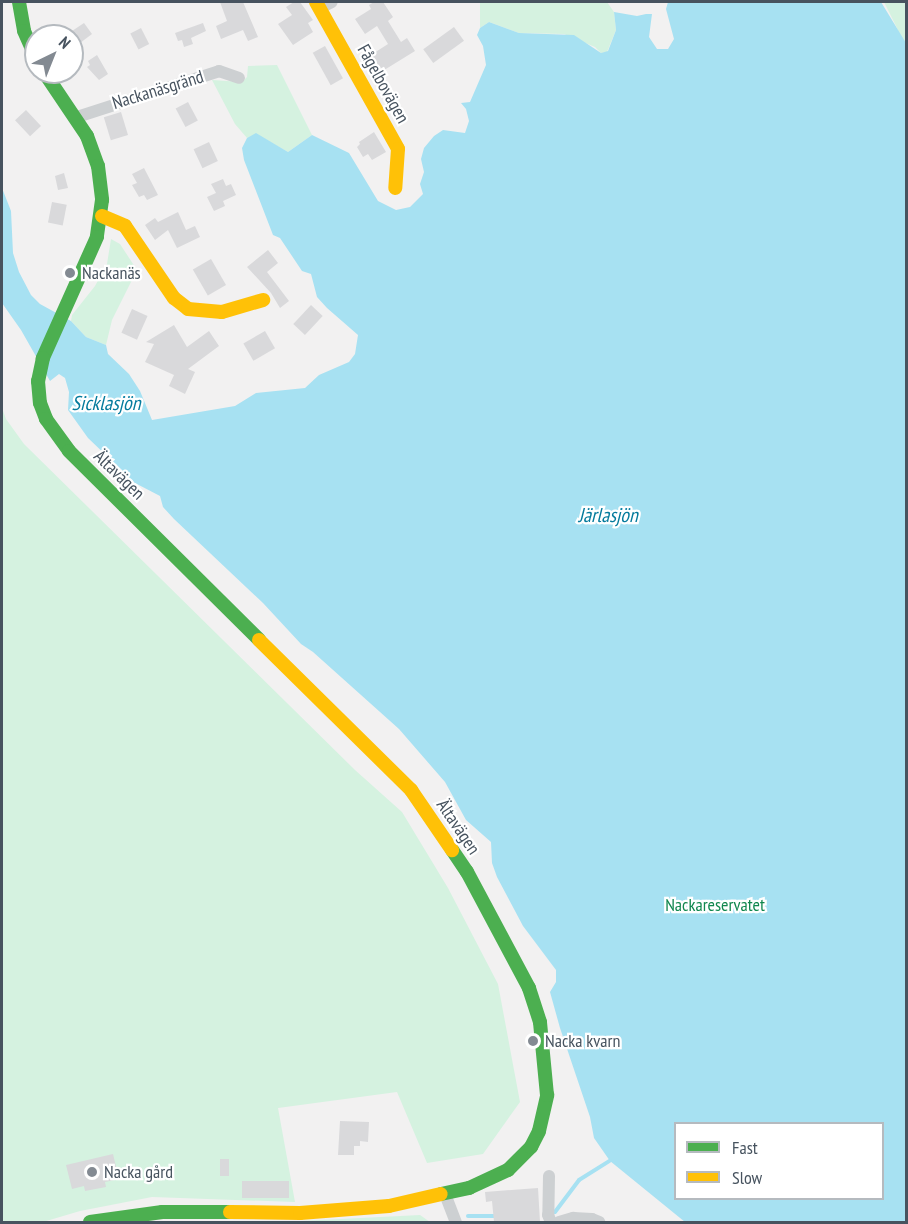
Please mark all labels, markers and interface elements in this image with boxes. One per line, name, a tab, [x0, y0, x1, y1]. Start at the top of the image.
north arrow	[24, 24, 84, 84]
text: N	[55, 32, 75, 53]
street label: Fågelbovägen	[353, 41, 413, 127]
street label: Nackanäsgränd	[110, 66, 206, 114]
place label: Nackanäs	[82, 262, 141, 284]
marker: Nackanäs	[63, 266, 77, 280]
water label: Sicklasjön	[72, 391, 140, 415]
street label: Ältavägen	[89, 446, 149, 504]
water label: Järlasjön	[578, 503, 638, 527]
street label: Ältavägen	[432, 795, 484, 859]
park label: Nackareservatet	[665, 894, 765, 916]
place label: Nacka kvarn	[545, 1030, 620, 1052]
marker: Nacka kvarn	[526, 1034, 540, 1048]
legend	[674, 1122, 884, 1200]
text: Fast	[732, 1136, 758, 1159]
place label: Nacka gård	[104, 1161, 173, 1183]
marker: Nacka gård	[85, 1165, 99, 1179]
text: Slow	[732, 1166, 762, 1189]

